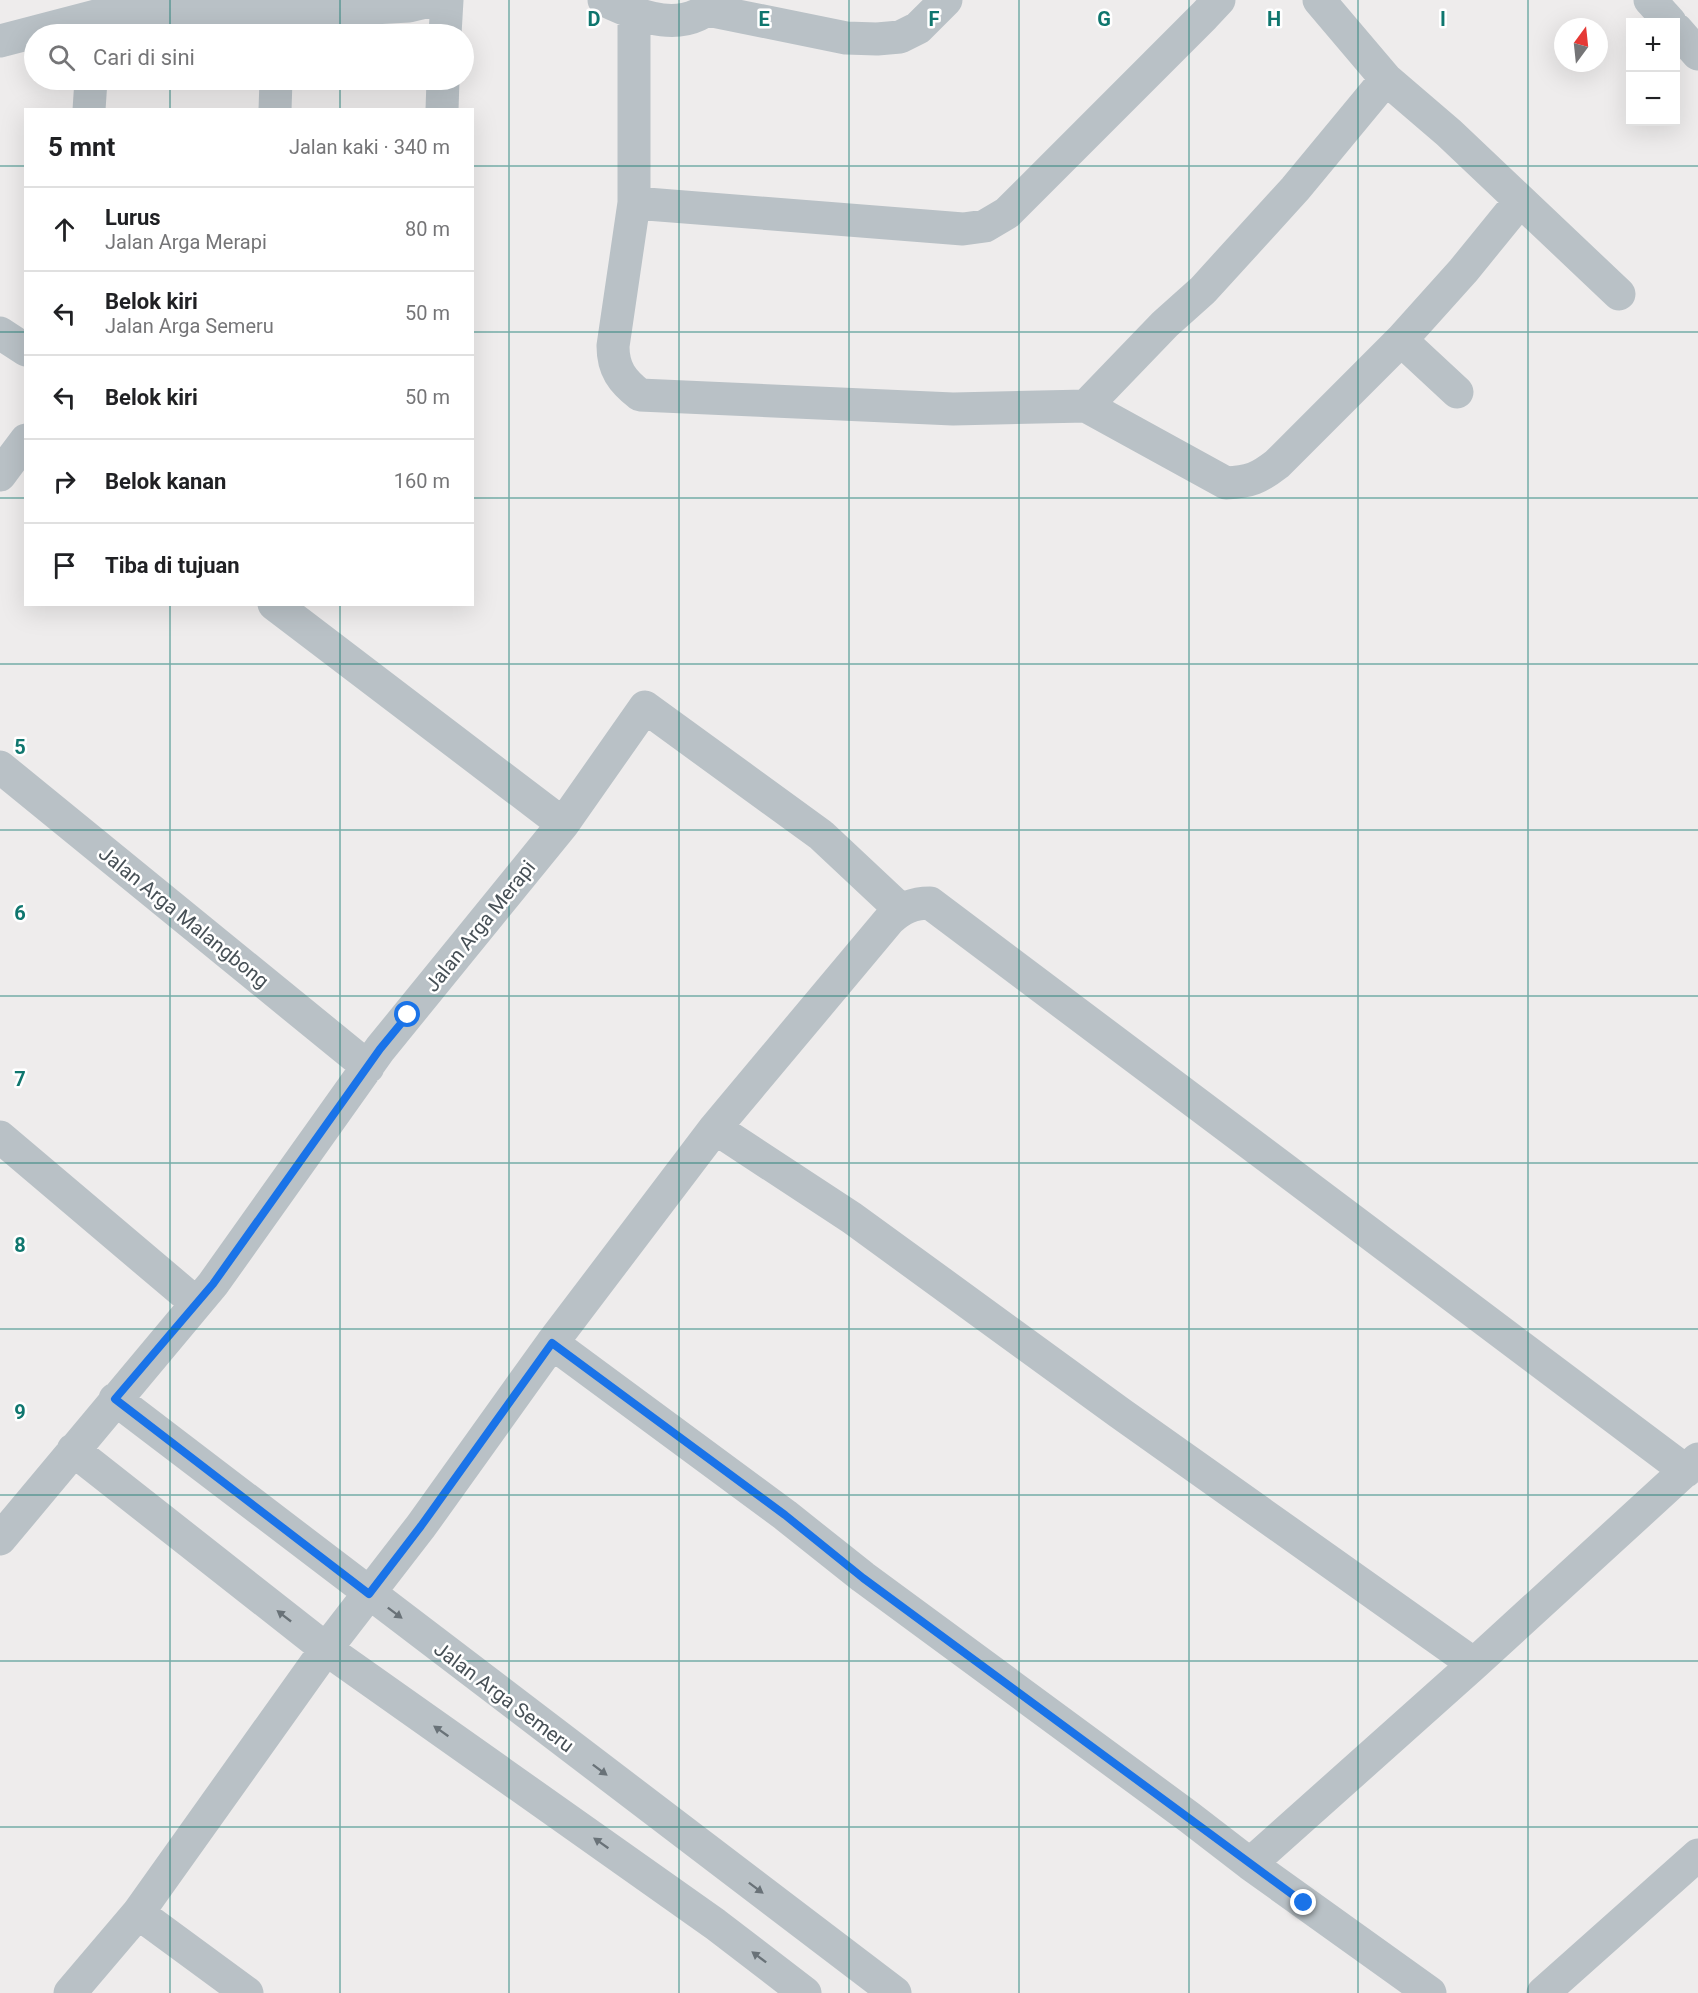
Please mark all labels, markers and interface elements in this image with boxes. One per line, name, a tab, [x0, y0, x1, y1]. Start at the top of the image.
text: D	[588, 7, 601, 31]
text: E	[758, 7, 770, 31]
text: F	[929, 7, 940, 31]
text: G	[1097, 7, 1111, 31]
text: H	[1267, 7, 1281, 31]
text: I	[1440, 7, 1446, 31]
north arrow	[1554, 18, 1608, 72]
map controls	[1626, 18, 1680, 126]
button: +	[1626, 18, 1680, 72]
search box	[24, 24, 474, 90]
icon: search	[45, 41, 78, 74]
text: Cari di sini	[93, 45, 195, 70]
button: −	[1626, 72, 1680, 126]
text: 5 mnt	[48, 132, 115, 162]
text: Jalan kaki · 340 m	[289, 135, 450, 159]
text: Lurus	[105, 205, 161, 230]
icon: ahead	[48, 213, 81, 246]
text: 80 m	[405, 217, 450, 241]
text: Jalan Arga Merapi	[105, 230, 267, 254]
text: Belok kiri	[105, 289, 198, 314]
icon: left	[48, 297, 81, 330]
text: 50 m	[405, 301, 450, 325]
text: Jalan Arga Semeru	[105, 314, 274, 338]
icon: left	[48, 381, 81, 414]
text: Belok kiri	[105, 385, 198, 410]
text: 50 m	[405, 385, 450, 409]
icon: right	[48, 465, 81, 498]
text: Belok kanan	[105, 469, 226, 494]
text: 160 m	[394, 469, 450, 493]
icon: arrive	[48, 549, 81, 582]
text: Tiba di tujuan	[105, 553, 240, 578]
text: 5	[14, 735, 26, 759]
street label: Jalan Arga Malangbong	[94, 841, 274, 993]
street label: Jalan Arga Merapi	[420, 856, 540, 996]
text: 6	[14, 901, 26, 925]
route start	[394, 1001, 420, 1027]
text: 7	[14, 1067, 26, 1091]
text: 8	[14, 1233, 26, 1257]
text: 9	[14, 1400, 26, 1424]
one-way arrow	[387, 1607, 403, 1620]
one-way arrow	[276, 1609, 292, 1622]
street label: Jalan Arga Semeru	[429, 1637, 579, 1757]
one-way arrow	[434, 1725, 449, 1737]
one-way arrow	[593, 1763, 608, 1775]
one-way arrow	[593, 1837, 609, 1849]
one-way arrow	[748, 1881, 763, 1893]
route end	[1290, 1889, 1316, 1915]
one-way arrow	[751, 1952, 766, 1964]

